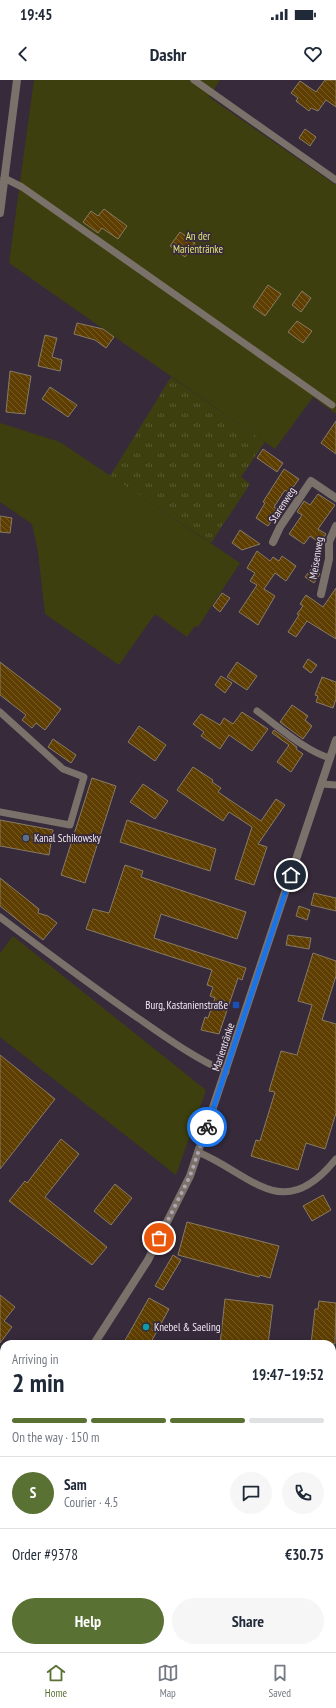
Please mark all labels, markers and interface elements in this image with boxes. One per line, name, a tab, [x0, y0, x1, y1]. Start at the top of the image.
text: 19:45	[20, 5, 52, 24]
icon: back	[12, 43, 34, 65]
text: Dashr	[150, 43, 186, 66]
icon: heart	[302, 43, 324, 65]
park label: An der Marientränke	[173, 229, 224, 256]
street label: Starenweg	[265, 484, 299, 526]
street label: Meisenweg	[306, 536, 326, 580]
place label: Kanal Schikowsky	[34, 831, 102, 845]
marker: Kanal Schikowsky	[21, 833, 31, 843]
pin	[274, 858, 308, 892]
icon: home	[280, 864, 302, 886]
place label: Burg, Kastanienstraße	[145, 998, 228, 1012]
marker: Burg, Kastanienstraße	[231, 1000, 241, 1010]
street label: Marientränke	[209, 1021, 238, 1073]
courier	[187, 1107, 227, 1147]
icon: bike	[196, 1116, 218, 1138]
pin	[142, 1221, 176, 1255]
icon: bag	[148, 1227, 170, 1249]
place label: Knebel & Saeling	[154, 1320, 221, 1334]
marker: Knebel & Saeling	[141, 1322, 151, 1332]
text: Arriving in	[12, 1351, 59, 1368]
text: 19:47–19:52	[252, 1365, 324, 1384]
text: 2 min	[12, 1366, 65, 1399]
text: On the way · 150 m	[12, 1429, 99, 1446]
button: chat	[230, 1472, 272, 1514]
button: phone	[282, 1472, 324, 1514]
text: Sam	[64, 1475, 87, 1494]
text: S	[30, 1483, 36, 1502]
text: Courier · 4.5	[64, 1494, 118, 1511]
text: Order #9378	[12, 1545, 78, 1564]
text: €30.75	[285, 1545, 324, 1564]
button: Help	[12, 1598, 164, 1644]
button: Share	[172, 1598, 324, 1644]
tab: Home	[45, 1662, 67, 1700]
tab: Map	[157, 1662, 179, 1700]
tab: Saved	[268, 1662, 291, 1700]

